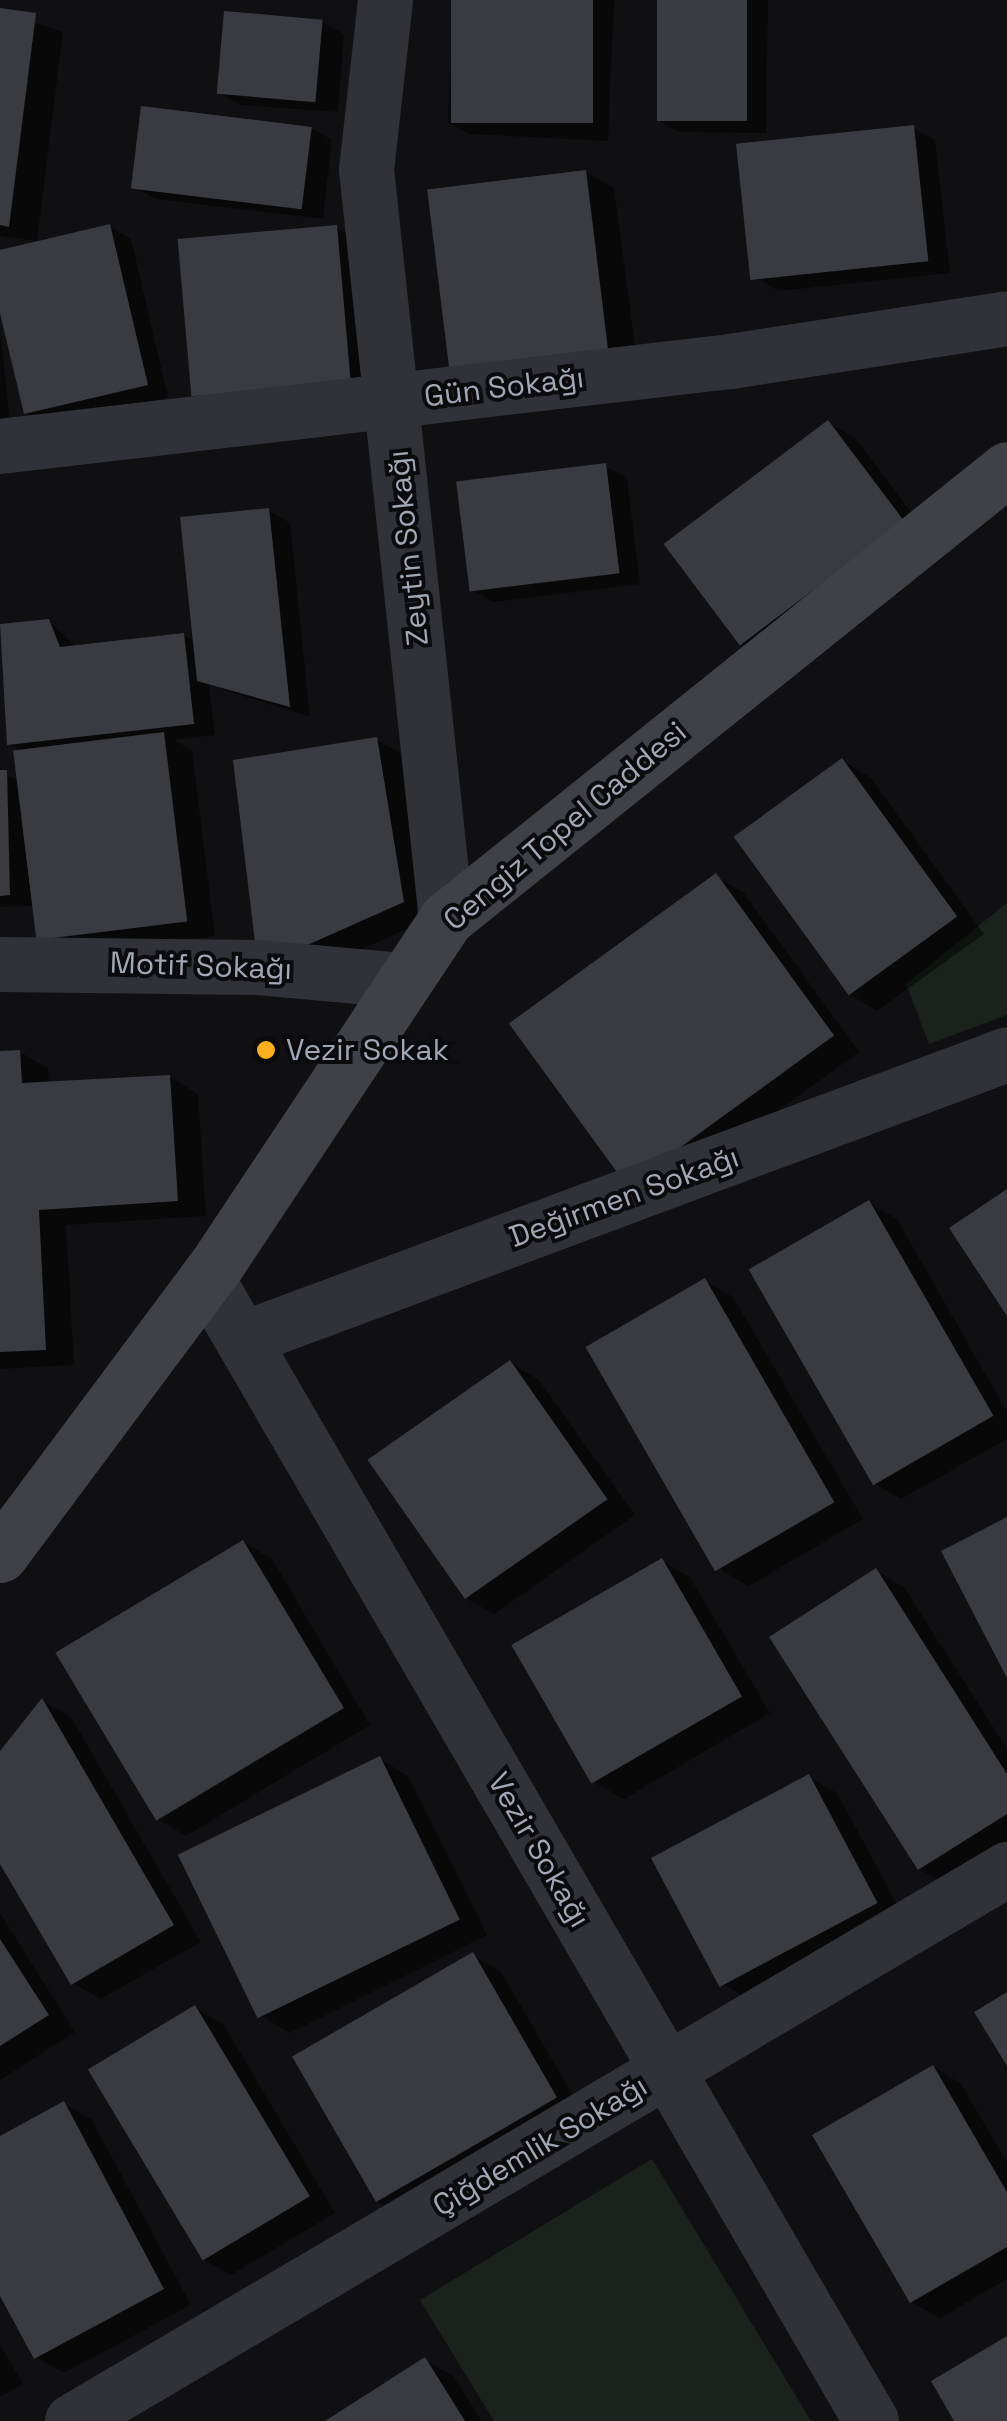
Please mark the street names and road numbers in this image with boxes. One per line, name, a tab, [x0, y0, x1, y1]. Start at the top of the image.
street label: Gün Sokağı	[422, 359, 586, 415]
street label: Zeytin Sokağı	[380, 448, 436, 648]
street label: Cengiz Topel Caddesi	[436, 714, 694, 938]
street label: Motif Sokağı	[109, 945, 293, 987]
street label: Değirmen Sokağı	[504, 1139, 744, 1255]
street label: Vezir Sokağı	[480, 1766, 598, 1934]
street label: Çiğdemlik Sokağı	[426, 2068, 654, 2224]

